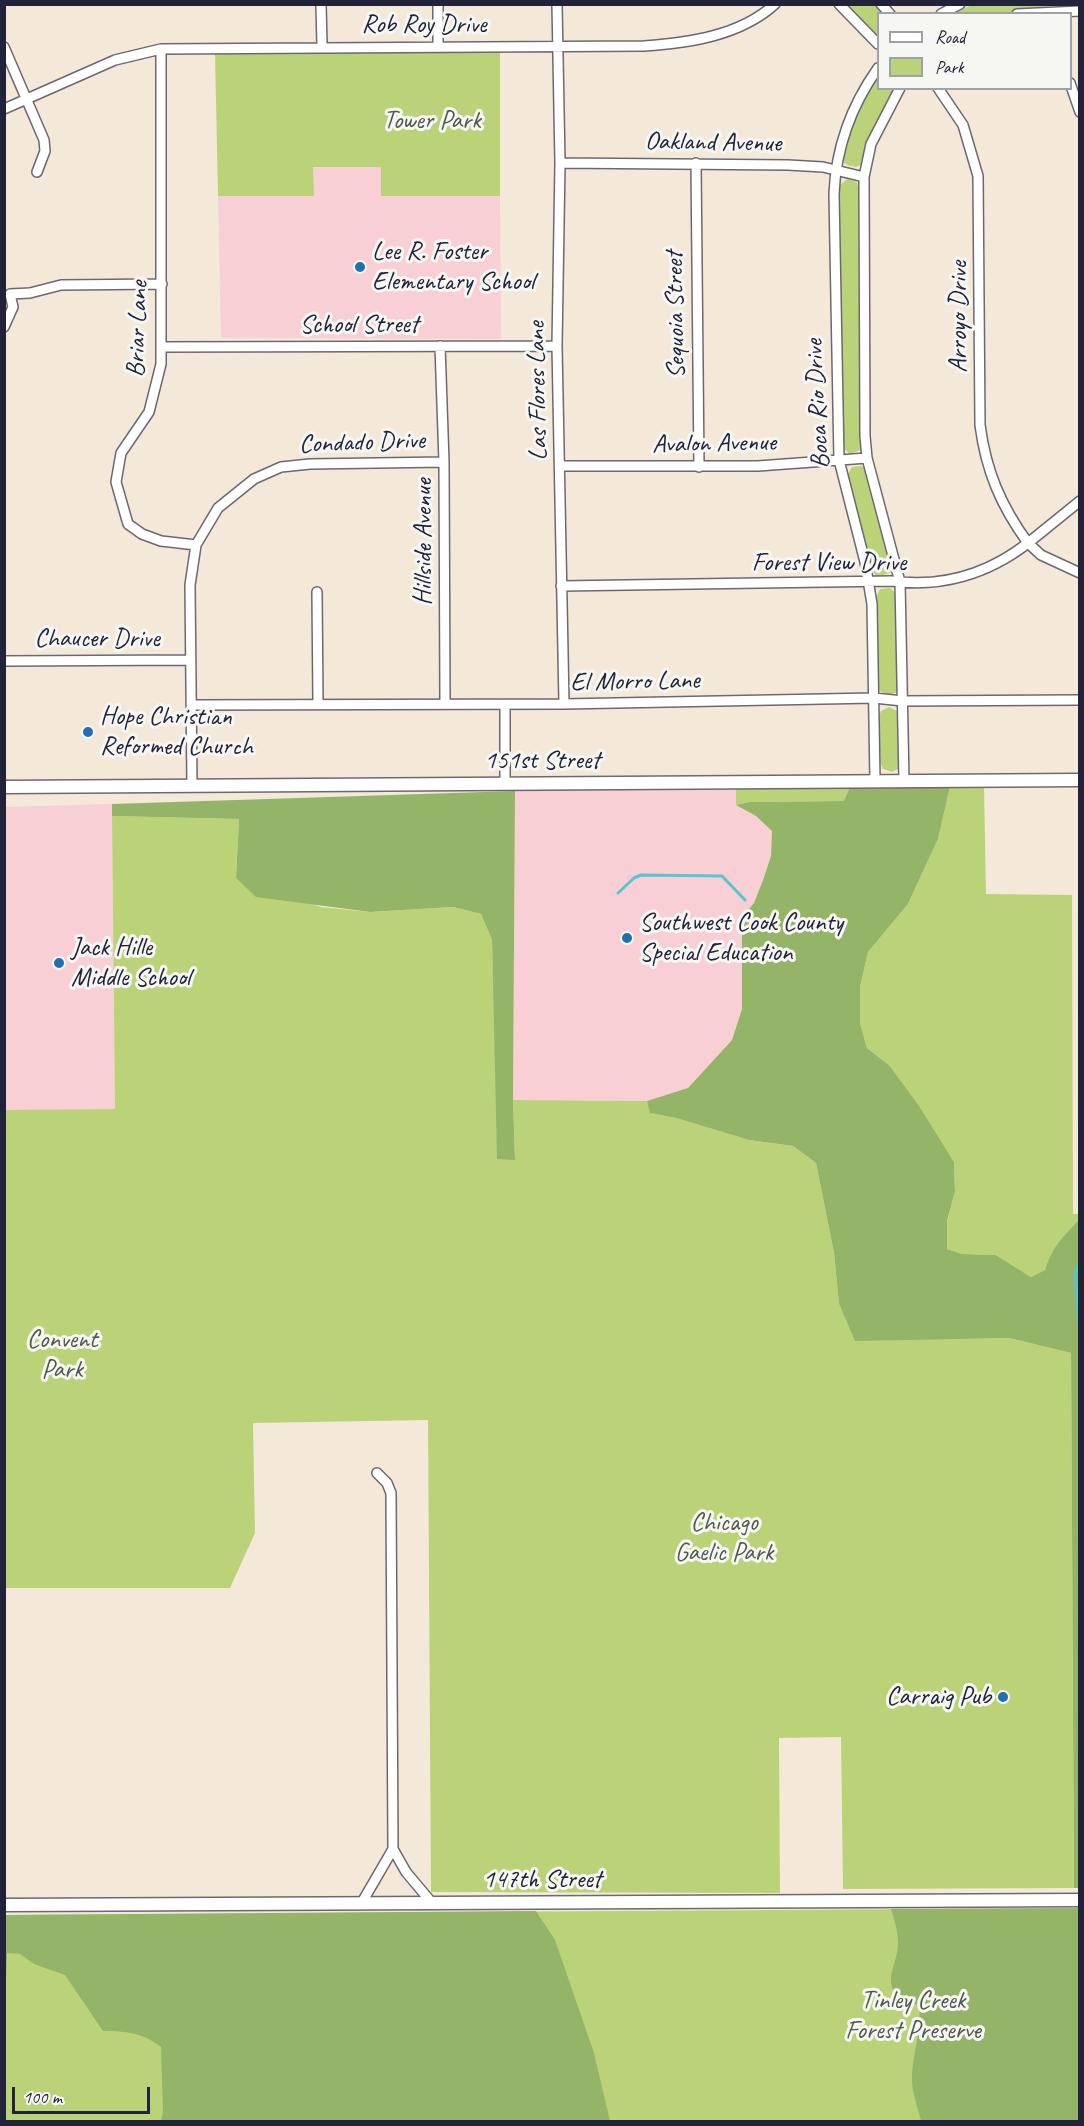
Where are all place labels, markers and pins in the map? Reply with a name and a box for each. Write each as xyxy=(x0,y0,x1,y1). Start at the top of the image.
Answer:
place label: Lee R. Foster Elementary School xyxy=(372,236,534,298)
marker: Lee R. Foster Elementary School xyxy=(353,260,367,274)
place label: Hope Christian Reformed Church xyxy=(100,701,253,762)
marker: Hope Christian Reformed Church xyxy=(81,725,95,739)
place label: Southwest Cook County Special Education xyxy=(639,907,843,969)
marker: Southwest Cook County Special Education xyxy=(620,931,634,945)
place label: Jack Hille Middle School xyxy=(71,932,190,994)
marker: Jack Hille Middle School xyxy=(52,956,66,970)
place label: Carraig Pub xyxy=(886,1681,991,1713)
marker: Carraig Pub xyxy=(996,1690,1010,1704)

